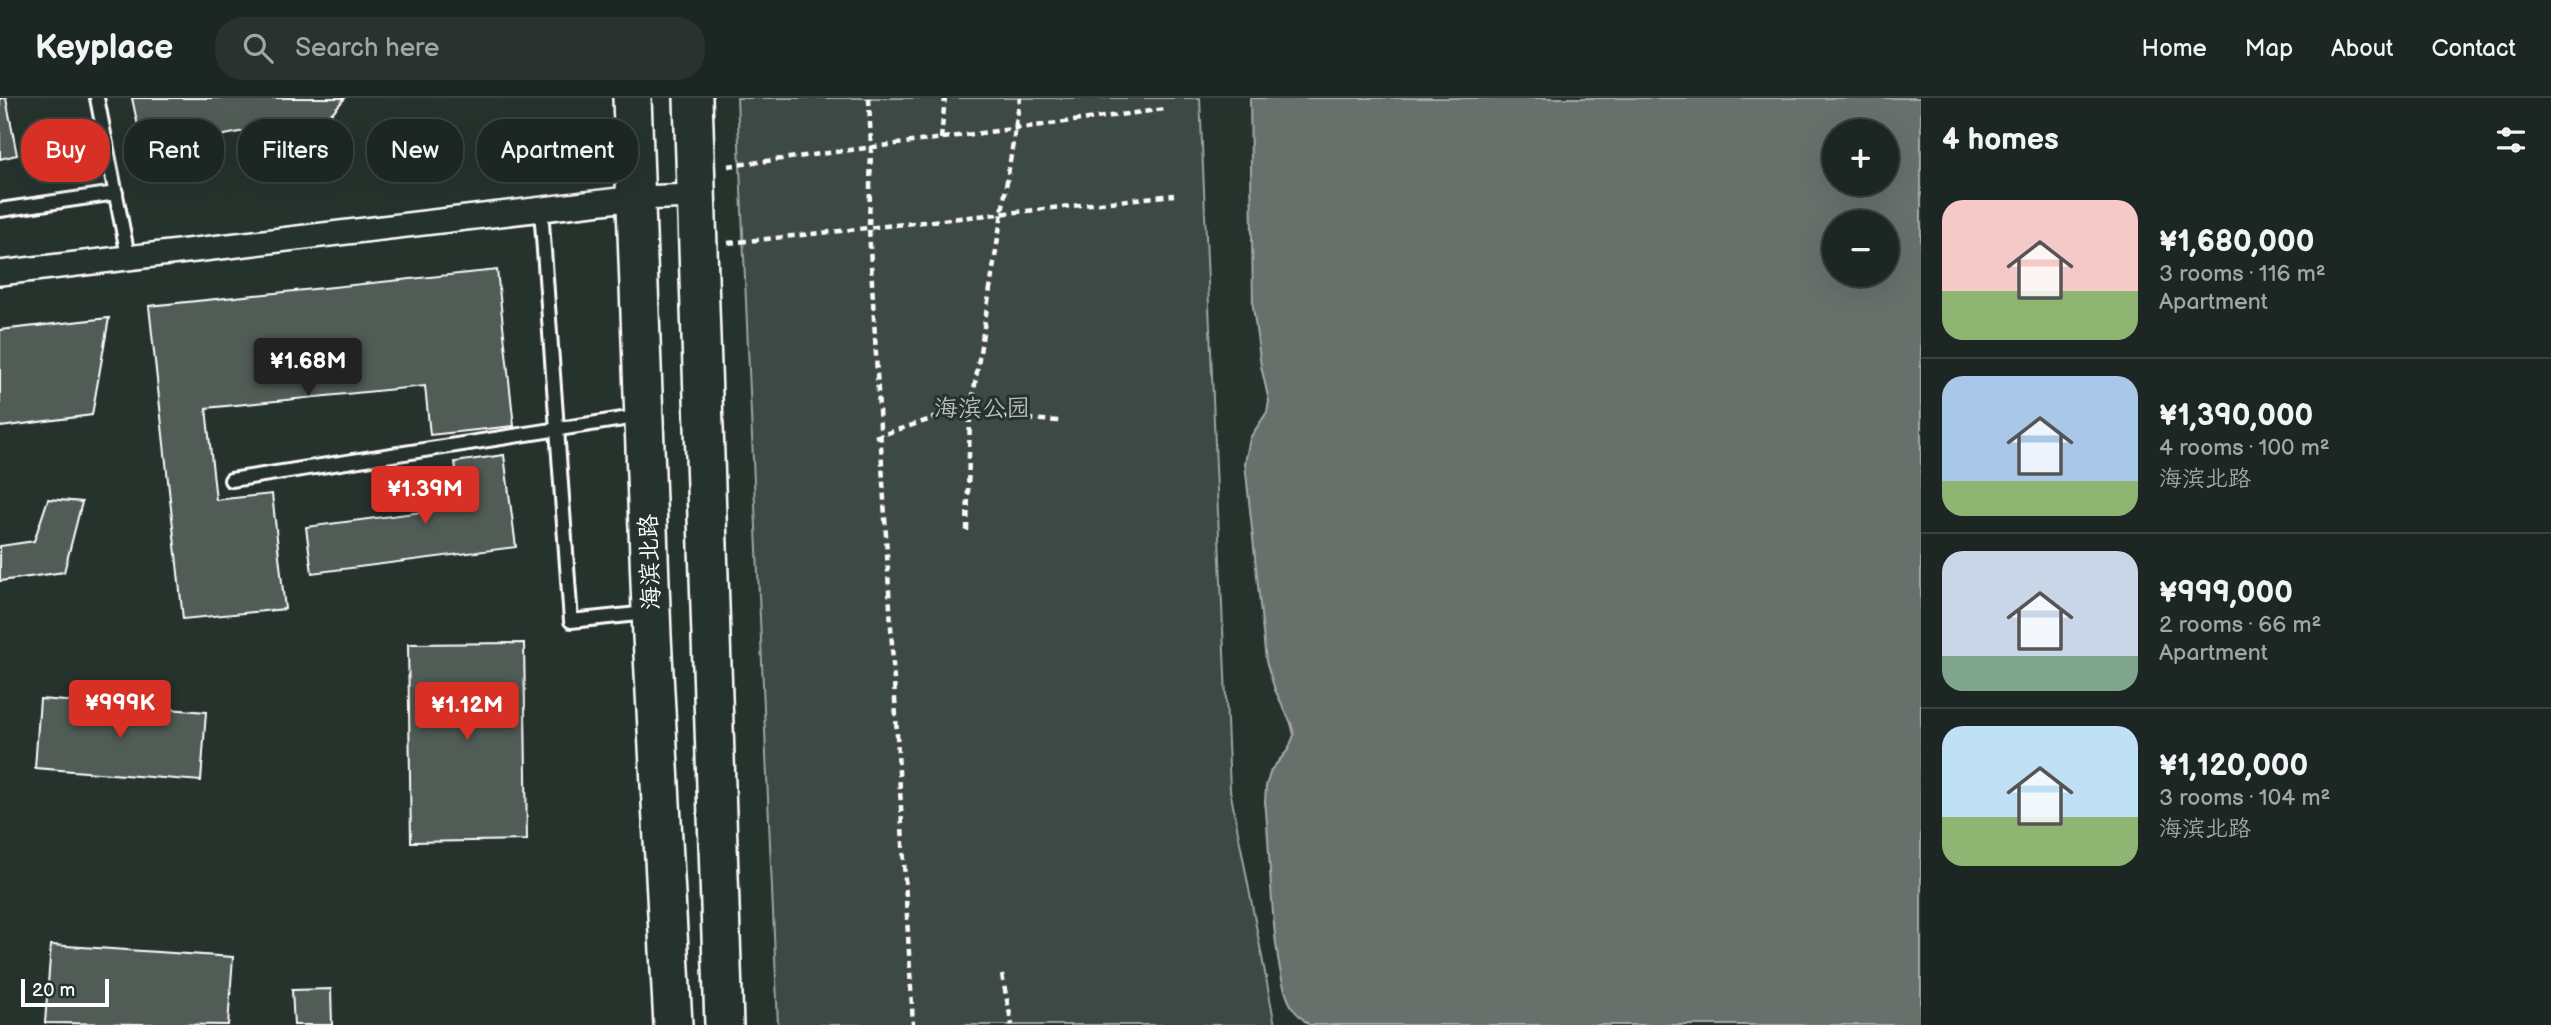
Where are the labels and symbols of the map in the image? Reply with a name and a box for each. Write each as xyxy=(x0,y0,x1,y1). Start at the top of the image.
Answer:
pin: ¥1.68M xyxy=(251,338,365,398)
park label: 海滨公园 xyxy=(934,394,1030,423)
pin: ¥1.39M xyxy=(368,466,482,526)
street label: 海滨北路 xyxy=(634,514,666,610)
pin: ¥999K xyxy=(71,680,169,740)
pin: ¥1.12M xyxy=(410,682,524,742)
scale bar xyxy=(21,976,108,1008)

